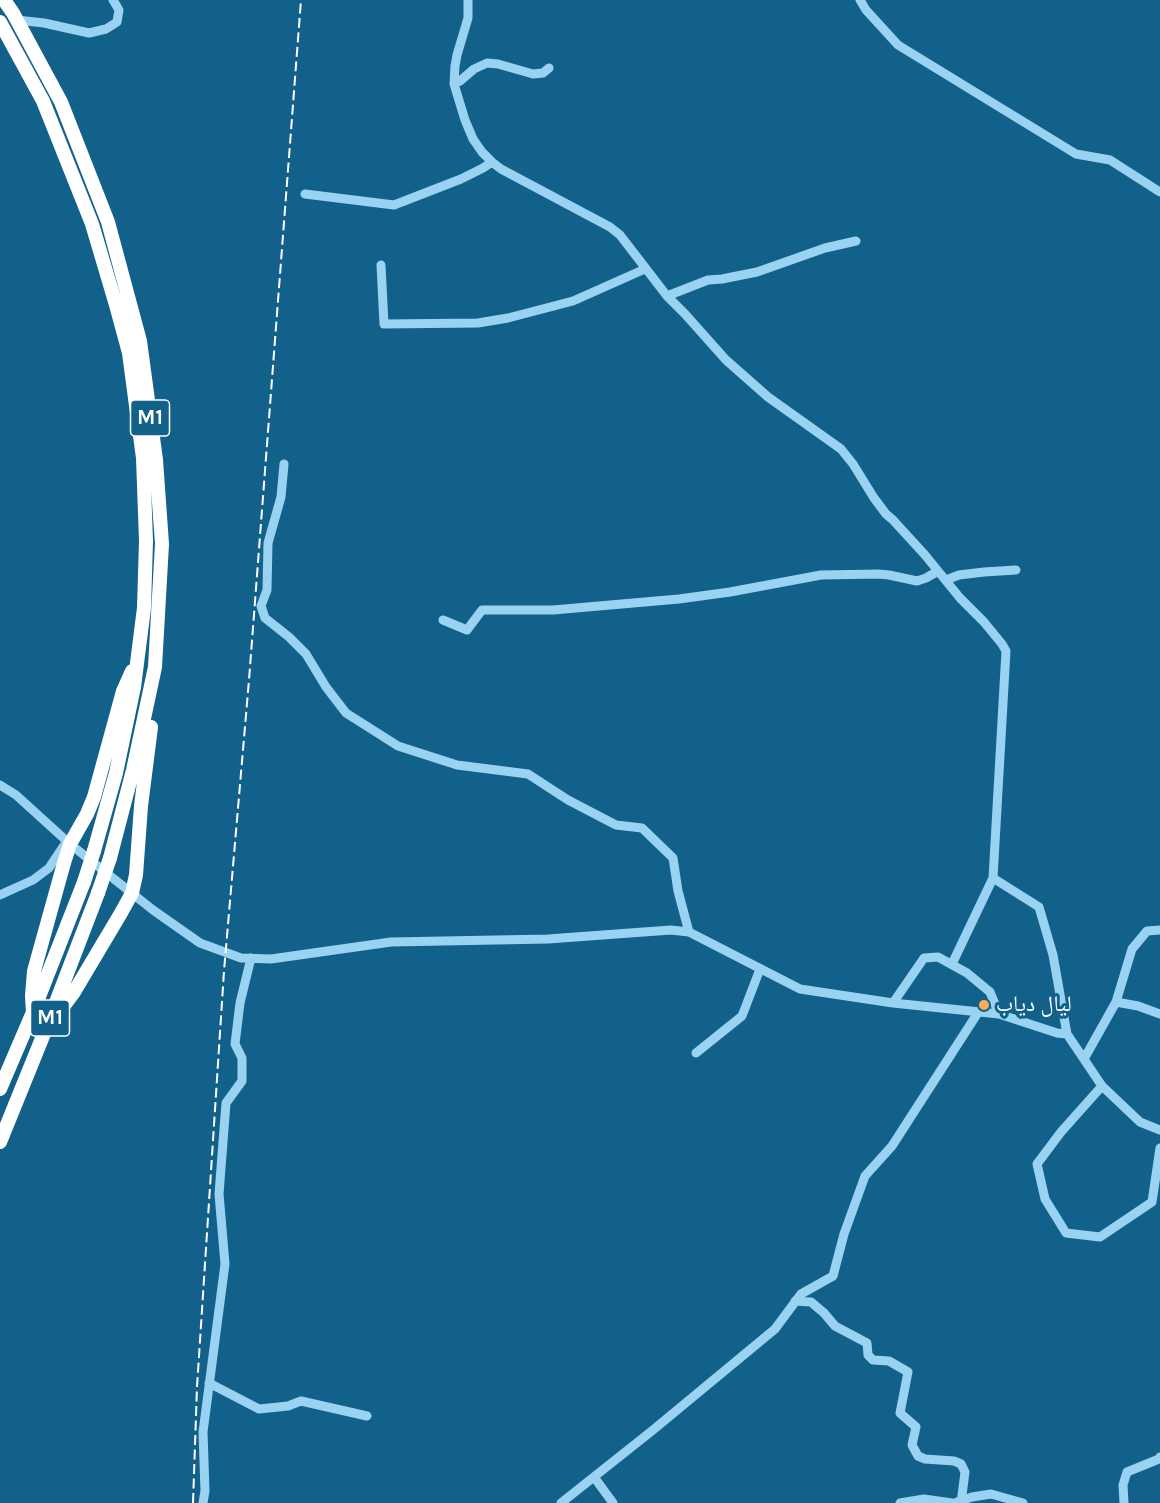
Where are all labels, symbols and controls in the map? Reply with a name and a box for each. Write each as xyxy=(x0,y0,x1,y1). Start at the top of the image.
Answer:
road number: M1 xyxy=(130,400,170,436)
place label: ليال دياب xyxy=(996,992,1072,1018)
marker: ليال دياب xyxy=(977,998,991,1012)
road number: M1 xyxy=(31,1000,70,1036)

